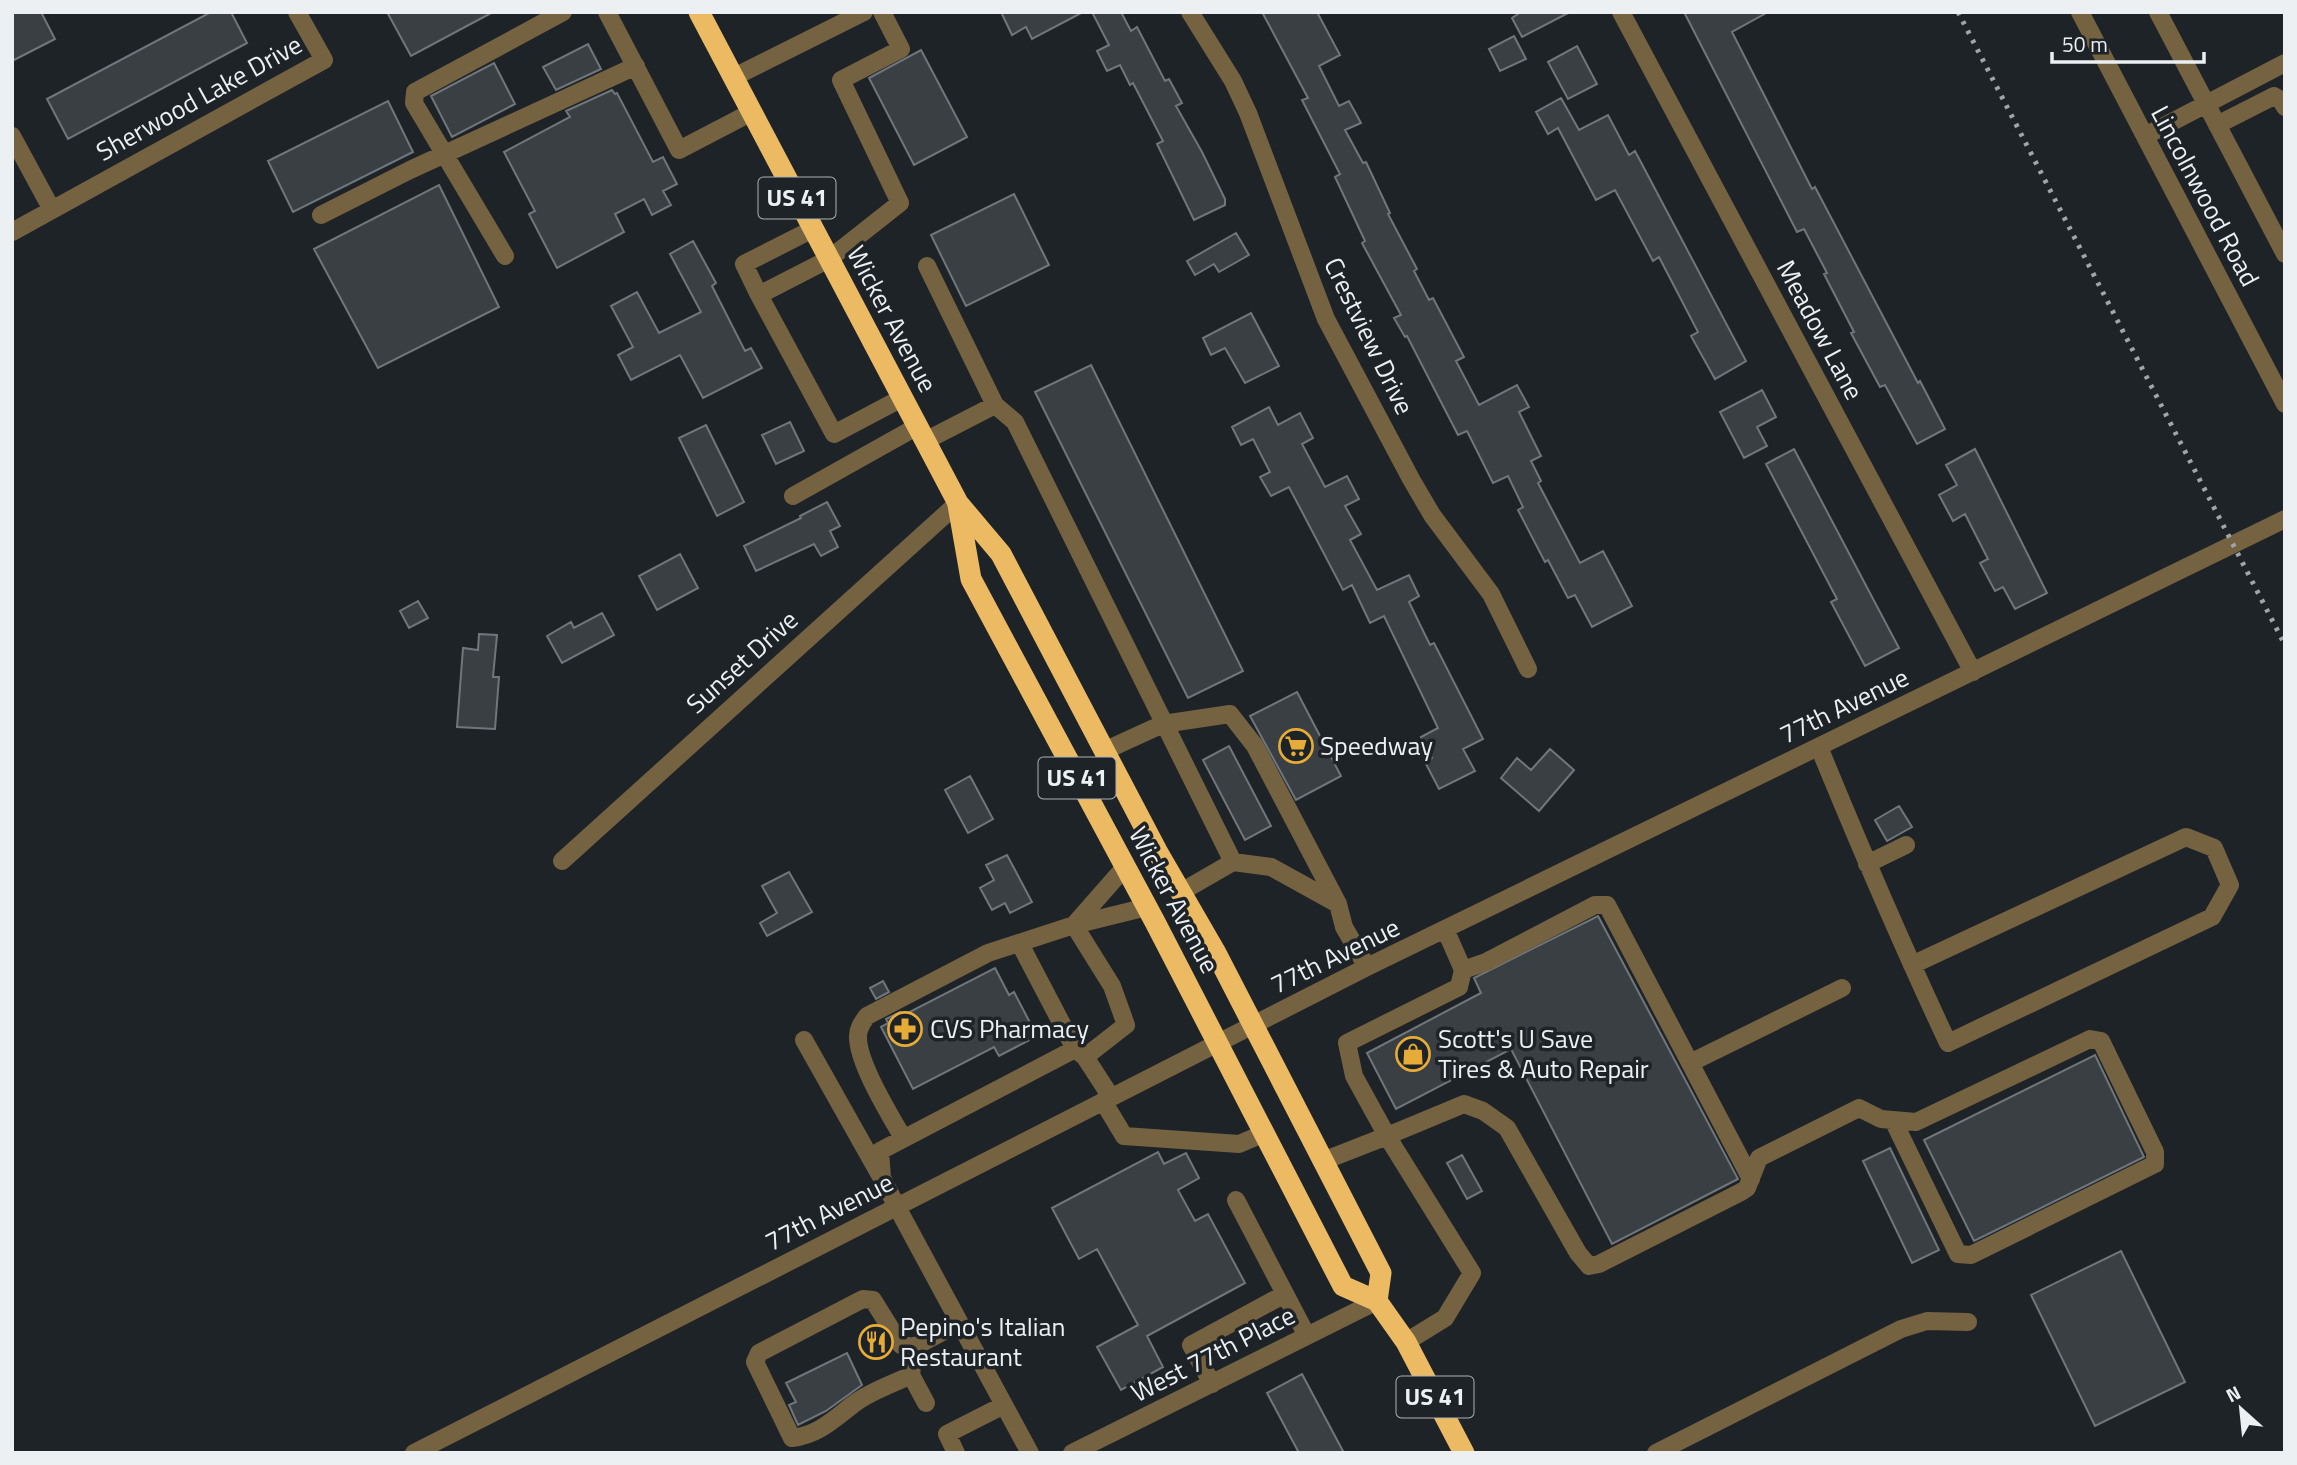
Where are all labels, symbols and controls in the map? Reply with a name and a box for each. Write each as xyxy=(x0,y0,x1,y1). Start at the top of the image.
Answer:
scale bar xyxy=(2052,21,2204,65)
street label: Sherwood Lake Drive xyxy=(89,25,309,170)
text: 50 m xyxy=(2062,28,2108,60)
street label: Lincolnwood Road xyxy=(2141,98,2270,293)
road number: US 41 xyxy=(758,178,836,218)
street label: Wicker Avenue xyxy=(837,238,948,399)
street label: Crestview Drive xyxy=(1315,251,1424,421)
street label: Meadow Lane xyxy=(1767,253,1874,407)
street label: Sunset Drive xyxy=(677,601,806,723)
street label: 77th Avenue xyxy=(1773,657,1915,754)
place label: Speedway xyxy=(1320,726,1433,765)
supermarket icon: Speedway xyxy=(1277,727,1315,765)
road number: US 41 xyxy=(1038,758,1116,798)
street label: Wicker Avenue xyxy=(1119,819,1230,980)
street label: 77th Avenue xyxy=(1264,907,1406,1004)
place label: CVS Pharmacy xyxy=(930,1009,1089,1048)
pharmacy icon: CVS Pharmacy xyxy=(886,1010,924,1048)
place label: Scott's U Save Tires & Auto Repair xyxy=(1438,1019,1649,1088)
shop icon: Scott's U Save Tires & Auto Repair xyxy=(1394,1035,1432,1073)
street label: 77th Avenue xyxy=(758,1163,900,1261)
street label: West 77th Place xyxy=(1124,1295,1301,1412)
place label: Pepino's Italian Restaurant xyxy=(900,1307,1065,1376)
restaurant icon: Pepino's Italian Restaurant xyxy=(857,1323,895,1361)
north arrow xyxy=(2206,1374,2276,1444)
road number: US 41 xyxy=(1396,1377,1474,1418)
text: N xyxy=(2221,1377,2246,1409)

